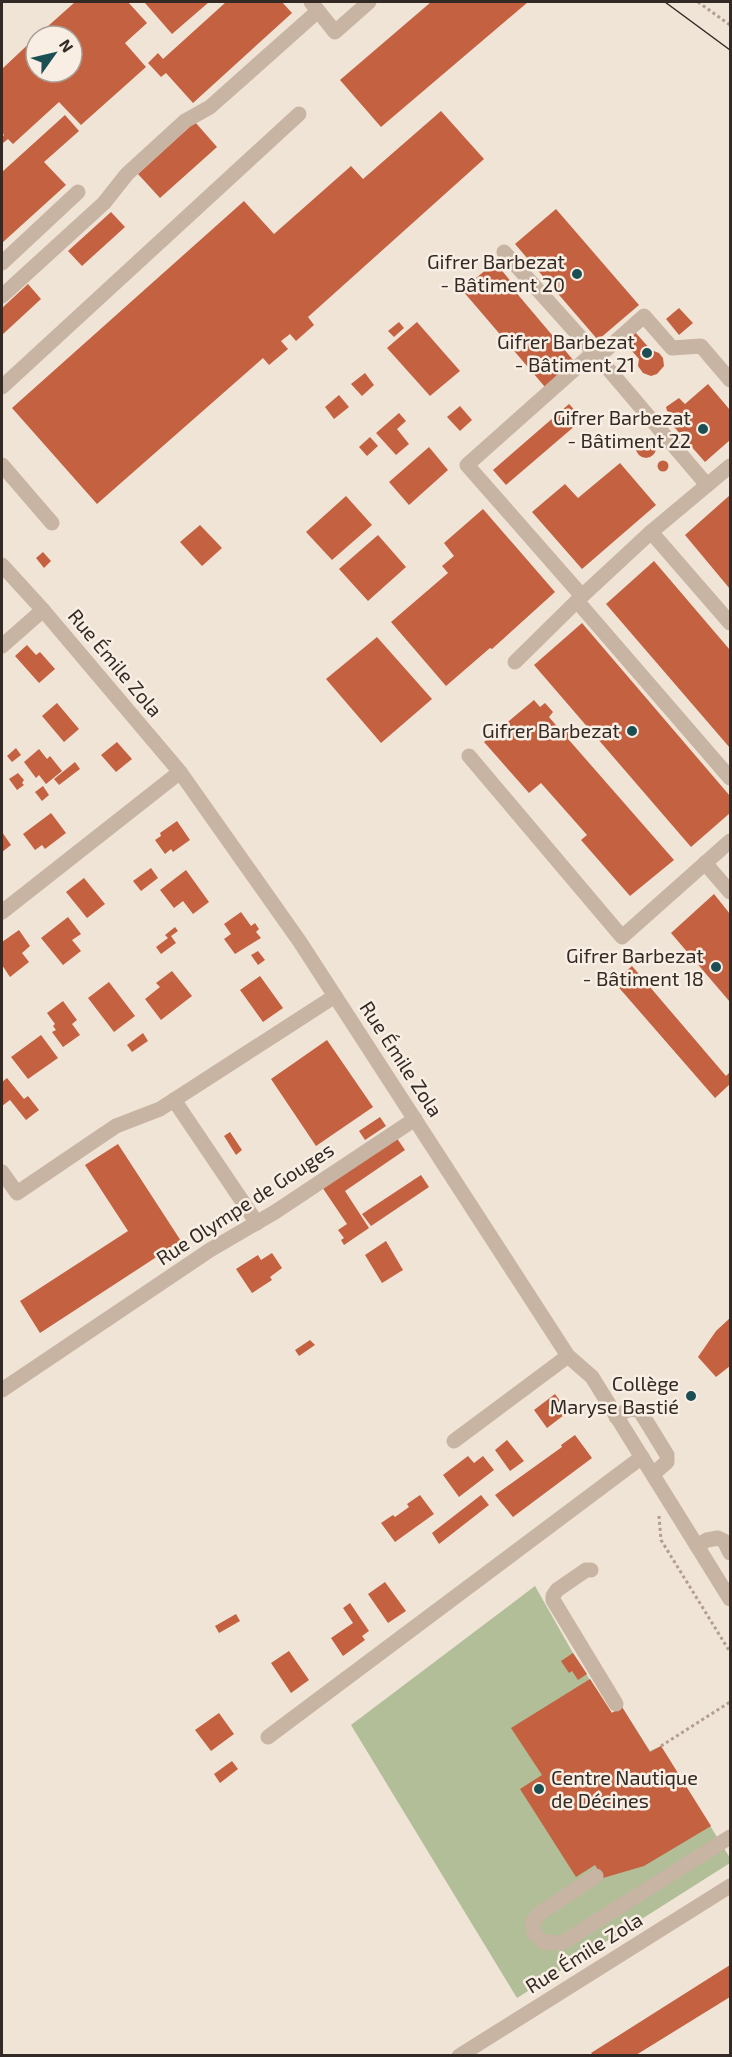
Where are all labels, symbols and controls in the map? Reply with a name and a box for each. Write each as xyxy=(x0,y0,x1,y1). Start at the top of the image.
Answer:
north arrow xyxy=(24,24,84,84)
text: N xyxy=(56,35,78,55)
place label: Gifrer Barbezat - Bâtiment 20 xyxy=(427,249,565,296)
marker: Gifrer Barbezat - Bâtiment 20 xyxy=(570,267,584,281)
place label: Gifrer Barbezat - Bâtiment 21 xyxy=(497,329,635,376)
marker: Gifrer Barbezat - Bâtiment 21 xyxy=(640,346,654,360)
place label: Gifrer Barbezat - Bâtiment 22 xyxy=(553,405,691,452)
marker: Gifrer Barbezat - Bâtiment 22 xyxy=(696,422,710,436)
street label: Rue Émile Zola xyxy=(64,604,168,721)
place label: Gifrer Barbezat xyxy=(482,718,620,742)
marker: Gifrer Barbezat xyxy=(625,724,639,738)
place label: Gifrer Barbezat - Bâtiment 18 xyxy=(566,943,704,990)
marker: Gifrer Barbezat - Bâtiment 18 xyxy=(709,960,723,974)
street label: Rue Émile Zola xyxy=(355,996,448,1121)
street label: Rue Olympe de Gouges xyxy=(151,1137,338,1270)
place label: Collège Maryse Bastié xyxy=(550,1371,679,1418)
marker: Collège Maryse Bastié xyxy=(684,1389,698,1403)
place label: Centre Nautique de Décines xyxy=(551,1765,698,1812)
marker: Centre Nautique de Décines xyxy=(532,1782,546,1796)
street label: Rue Émile Zola xyxy=(521,1907,646,1998)

